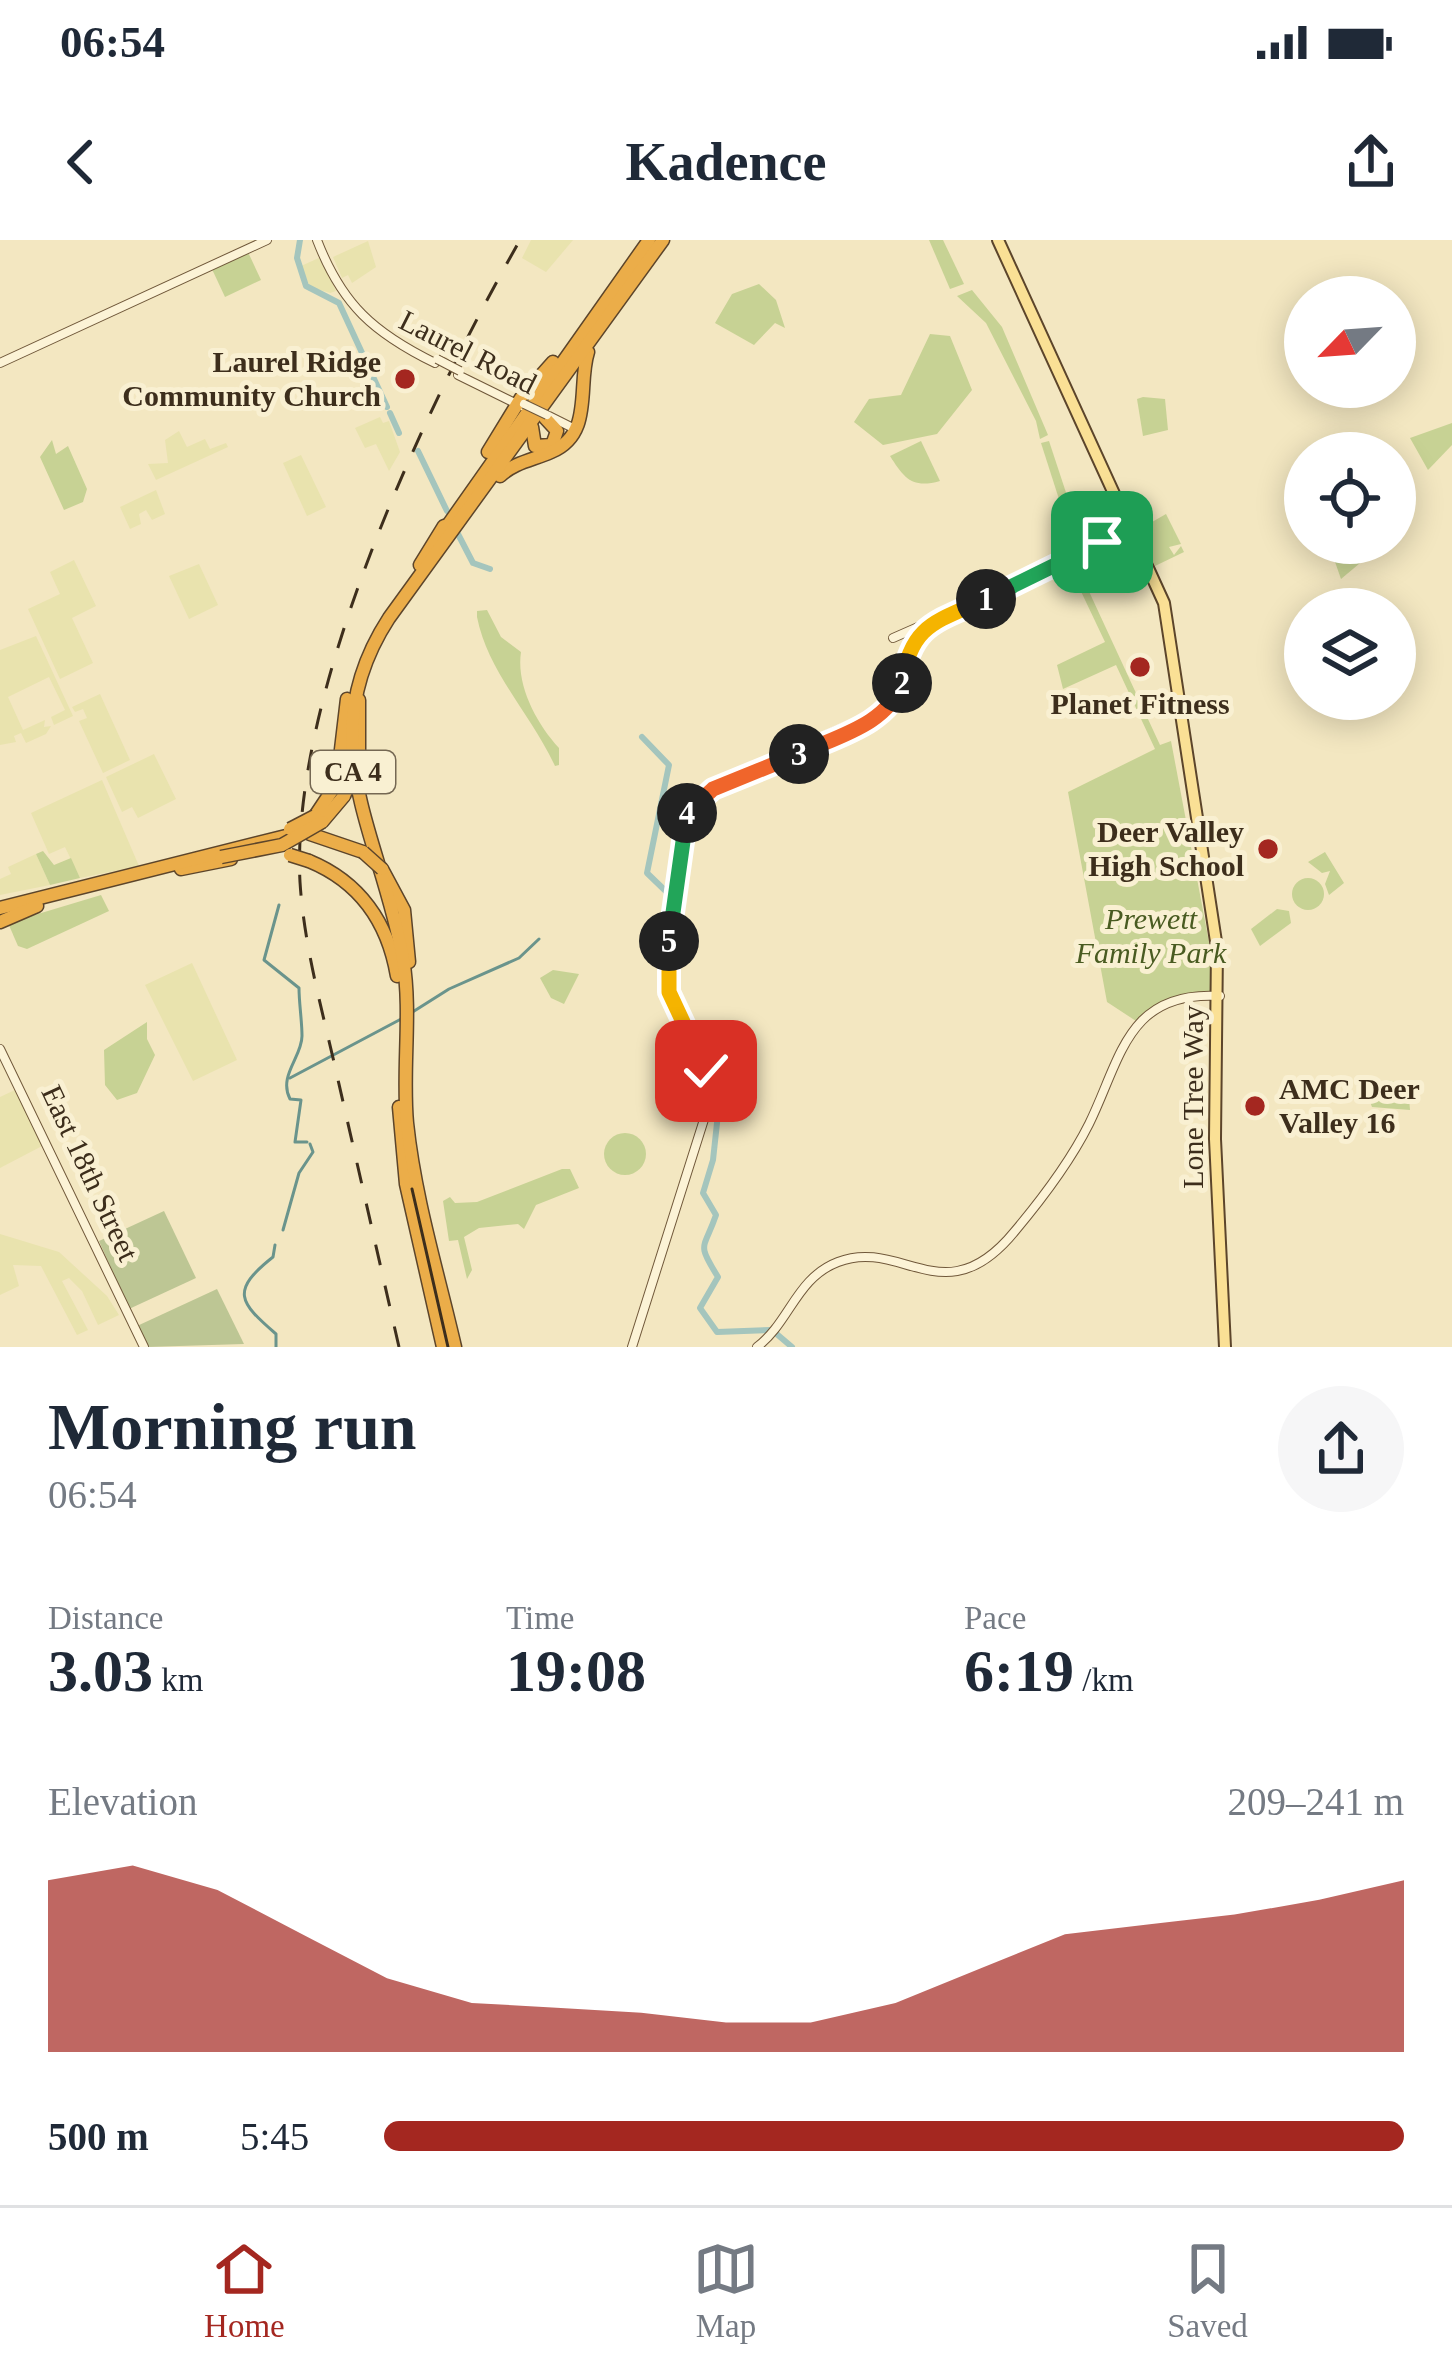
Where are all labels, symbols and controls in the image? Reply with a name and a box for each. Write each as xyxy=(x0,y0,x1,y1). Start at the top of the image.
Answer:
text: 06:54 xyxy=(60,17,165,67)
icon: back xyxy=(48,129,114,195)
icon: share xyxy=(1338,129,1404,195)
text: Kadence xyxy=(626,132,826,192)
north arrow xyxy=(1284,276,1416,408)
map controls xyxy=(1284,276,1416,720)
street label: Laurel Road xyxy=(394,303,542,400)
place label: Laurel Ridge Community Church xyxy=(122,345,381,412)
marker: Laurel Ridge Community Church xyxy=(392,366,418,392)
button: locate xyxy=(1284,432,1416,564)
pin xyxy=(1051,491,1153,593)
icon: arrive xyxy=(1069,509,1135,575)
pin: 1 xyxy=(956,569,1016,629)
text: 1 xyxy=(978,581,994,617)
button: layers xyxy=(1284,588,1416,720)
pin: 2 xyxy=(872,653,932,713)
marker: Planet Fitness xyxy=(1127,654,1153,680)
text: 2 xyxy=(894,665,910,701)
place label: Planet Fitness xyxy=(1050,687,1230,720)
pin: 3 xyxy=(769,724,829,784)
text: 3 xyxy=(791,736,807,772)
road number: CA 4 xyxy=(311,751,395,793)
pin: 4 xyxy=(657,783,717,843)
text: 4 xyxy=(679,795,695,831)
place label: Deer Valley High School xyxy=(1088,815,1244,882)
marker: Deer Valley High School xyxy=(1255,836,1281,862)
park label: Prewett Family Park xyxy=(1075,902,1227,969)
pin: 5 xyxy=(639,911,699,971)
text: 5 xyxy=(661,923,677,959)
street label: Lone Tree Way xyxy=(1176,1005,1209,1189)
pin xyxy=(655,1020,757,1122)
icon: check xyxy=(673,1038,739,1104)
place label: AMC Deer Valley 16 xyxy=(1279,1072,1420,1139)
street label: East 18th Street xyxy=(35,1080,146,1266)
marker: AMC Deer Valley 16 xyxy=(1242,1093,1268,1119)
button: share xyxy=(1278,1386,1404,1512)
text: Morning run xyxy=(48,1390,417,1463)
text: 06:54 xyxy=(48,1473,137,1516)
text: Distance xyxy=(48,1600,163,1636)
text: Time xyxy=(506,1600,574,1636)
text: Pace xyxy=(964,1600,1026,1636)
text: 3.03 xyxy=(48,1638,153,1704)
text: 19:08 xyxy=(506,1638,646,1704)
text: 6:19 xyxy=(964,1638,1074,1704)
text: km xyxy=(153,1662,203,1698)
text: /km xyxy=(1074,1662,1134,1698)
text: Elevation xyxy=(48,1780,197,1823)
text: 209–241 m xyxy=(1227,1780,1404,1823)
text: 500 m xyxy=(48,2115,149,2158)
text: 5:45 xyxy=(240,2115,309,2158)
tab: Home xyxy=(204,2236,285,2345)
tab: Map xyxy=(693,2236,759,2345)
tab: Saved xyxy=(1167,2236,1248,2345)

